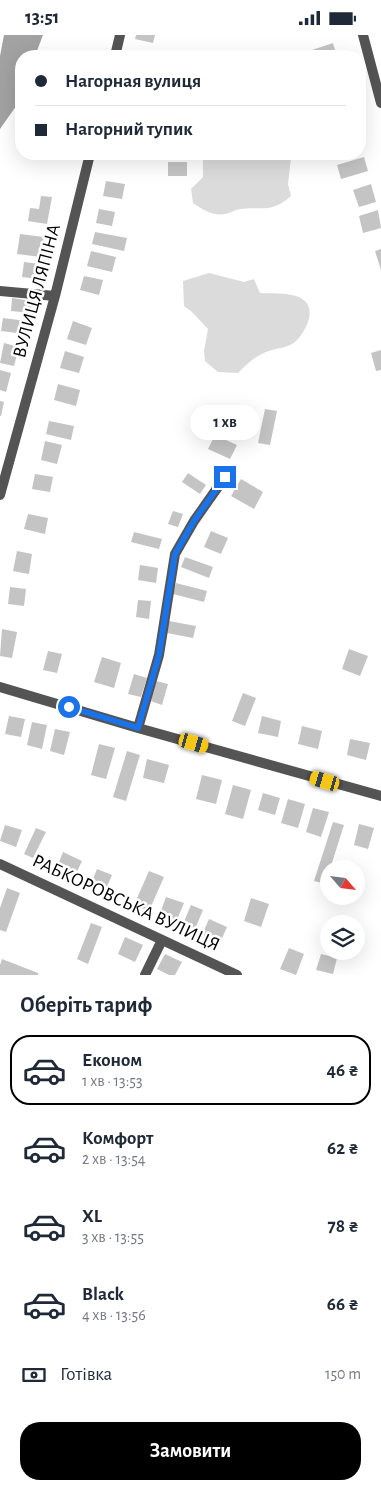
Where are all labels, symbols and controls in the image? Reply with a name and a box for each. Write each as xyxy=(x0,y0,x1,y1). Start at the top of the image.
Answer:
text: 13:51 xyxy=(25,8,59,27)
text: Нагорная вулиця xyxy=(65,72,201,91)
text: Нагорний тупик xyxy=(65,120,193,139)
street label: ВУЛИЦЯ ЛЯПІНА xyxy=(10,222,64,360)
callout: 1 хв xyxy=(190,405,260,439)
text: 1 хв xyxy=(213,414,237,430)
route end xyxy=(214,466,236,488)
route start xyxy=(58,696,80,718)
car xyxy=(177,732,210,754)
car xyxy=(308,770,341,792)
street label: РАБКОРОВСЬКА ВУЛИЦЯ xyxy=(29,851,223,955)
north arrow xyxy=(320,860,365,905)
map controls xyxy=(320,860,365,960)
button: layers xyxy=(320,915,365,960)
text: Оберіть тариф xyxy=(20,994,152,1016)
icon: car xyxy=(22,1048,67,1093)
text: Економ xyxy=(82,1051,142,1070)
text: 46 ₴ xyxy=(326,1061,359,1080)
text: 1 хв · 13:53 xyxy=(82,1073,143,1089)
icon: car xyxy=(22,1126,67,1171)
text: Комфорт xyxy=(82,1129,153,1148)
text: 62 ₴ xyxy=(327,1139,359,1158)
text: 2 хв · 13:54 xyxy=(82,1151,146,1167)
icon: car xyxy=(22,1204,67,1249)
text: XL xyxy=(82,1207,102,1226)
text: 78 ₴ xyxy=(328,1217,359,1236)
text: 3 хв · 13:55 xyxy=(82,1229,144,1245)
icon: car xyxy=(22,1282,67,1327)
text: Black xyxy=(82,1285,124,1304)
text: 66 ₴ xyxy=(327,1295,359,1314)
text: 4 хв · 13:56 xyxy=(82,1307,146,1323)
icon: cash xyxy=(20,1361,48,1389)
text: Готівка xyxy=(60,1365,112,1384)
text: 150 m xyxy=(325,1366,361,1382)
button: Замовити xyxy=(20,1422,361,1480)

